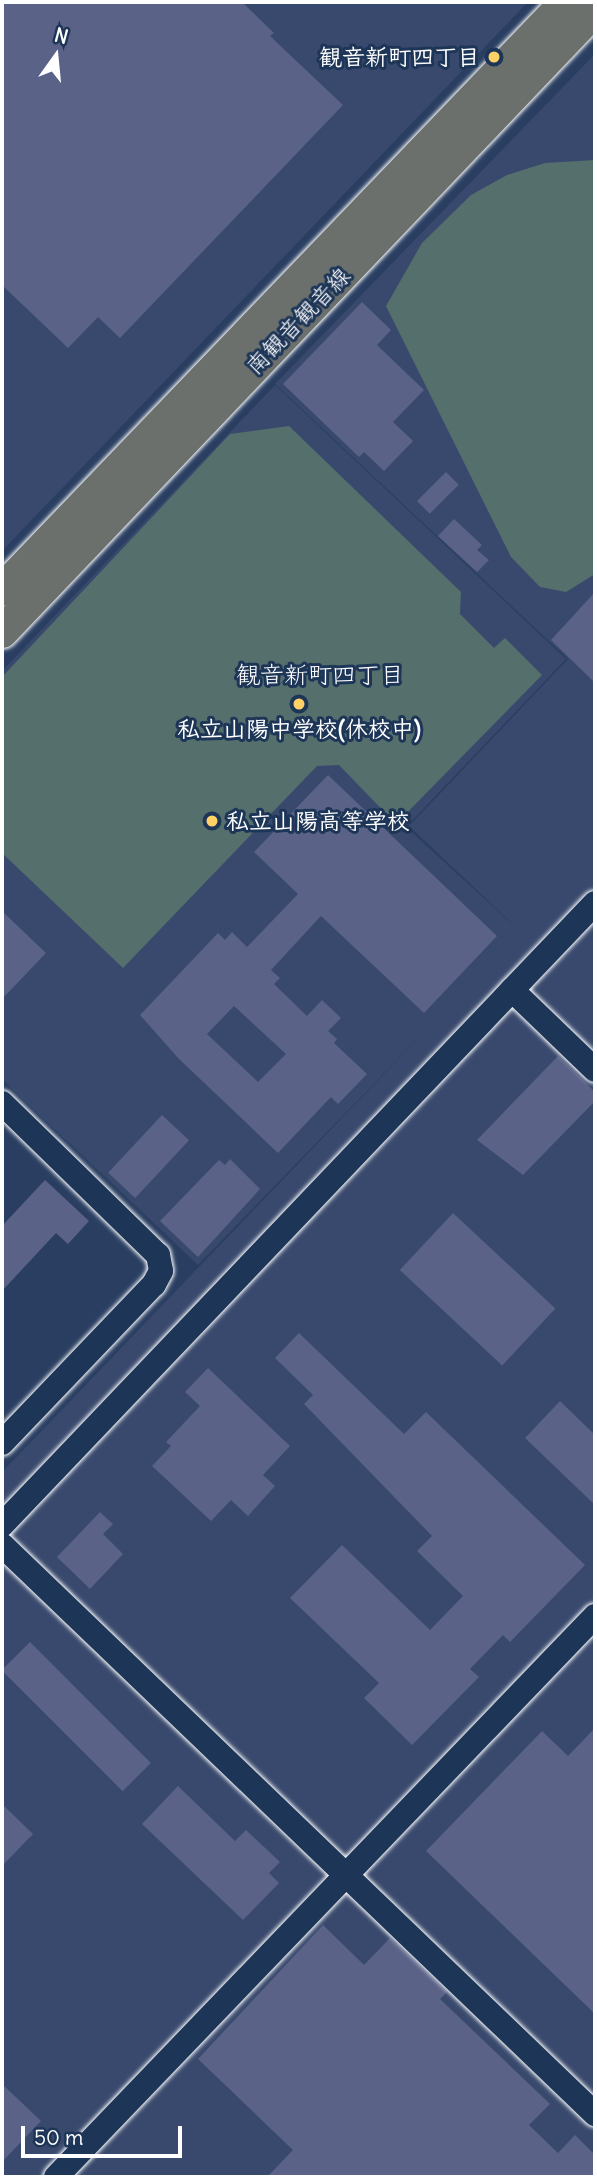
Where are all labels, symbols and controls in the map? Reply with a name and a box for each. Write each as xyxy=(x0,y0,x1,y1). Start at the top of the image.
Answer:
north arrow xyxy=(21,21,91,91)
text: N xyxy=(52,22,71,49)
place label: 観音新町四丁目 xyxy=(319,43,480,71)
marker: 観音新町四丁目 xyxy=(486,49,502,65)
street label: 南観音観音線 xyxy=(240,262,356,380)
district label: 観音新町四丁目 xyxy=(236,661,404,689)
marker: 私立山陽中学校(休校中) xyxy=(291,696,307,712)
place label: 私立山陽中学校(休校中) xyxy=(177,715,421,743)
place label: 私立山陽高等学校 xyxy=(226,807,410,835)
marker: 私立山陽高等学校 xyxy=(204,813,220,829)
scale bar xyxy=(24,2112,186,2156)
text: 50 m xyxy=(34,2124,83,2151)

